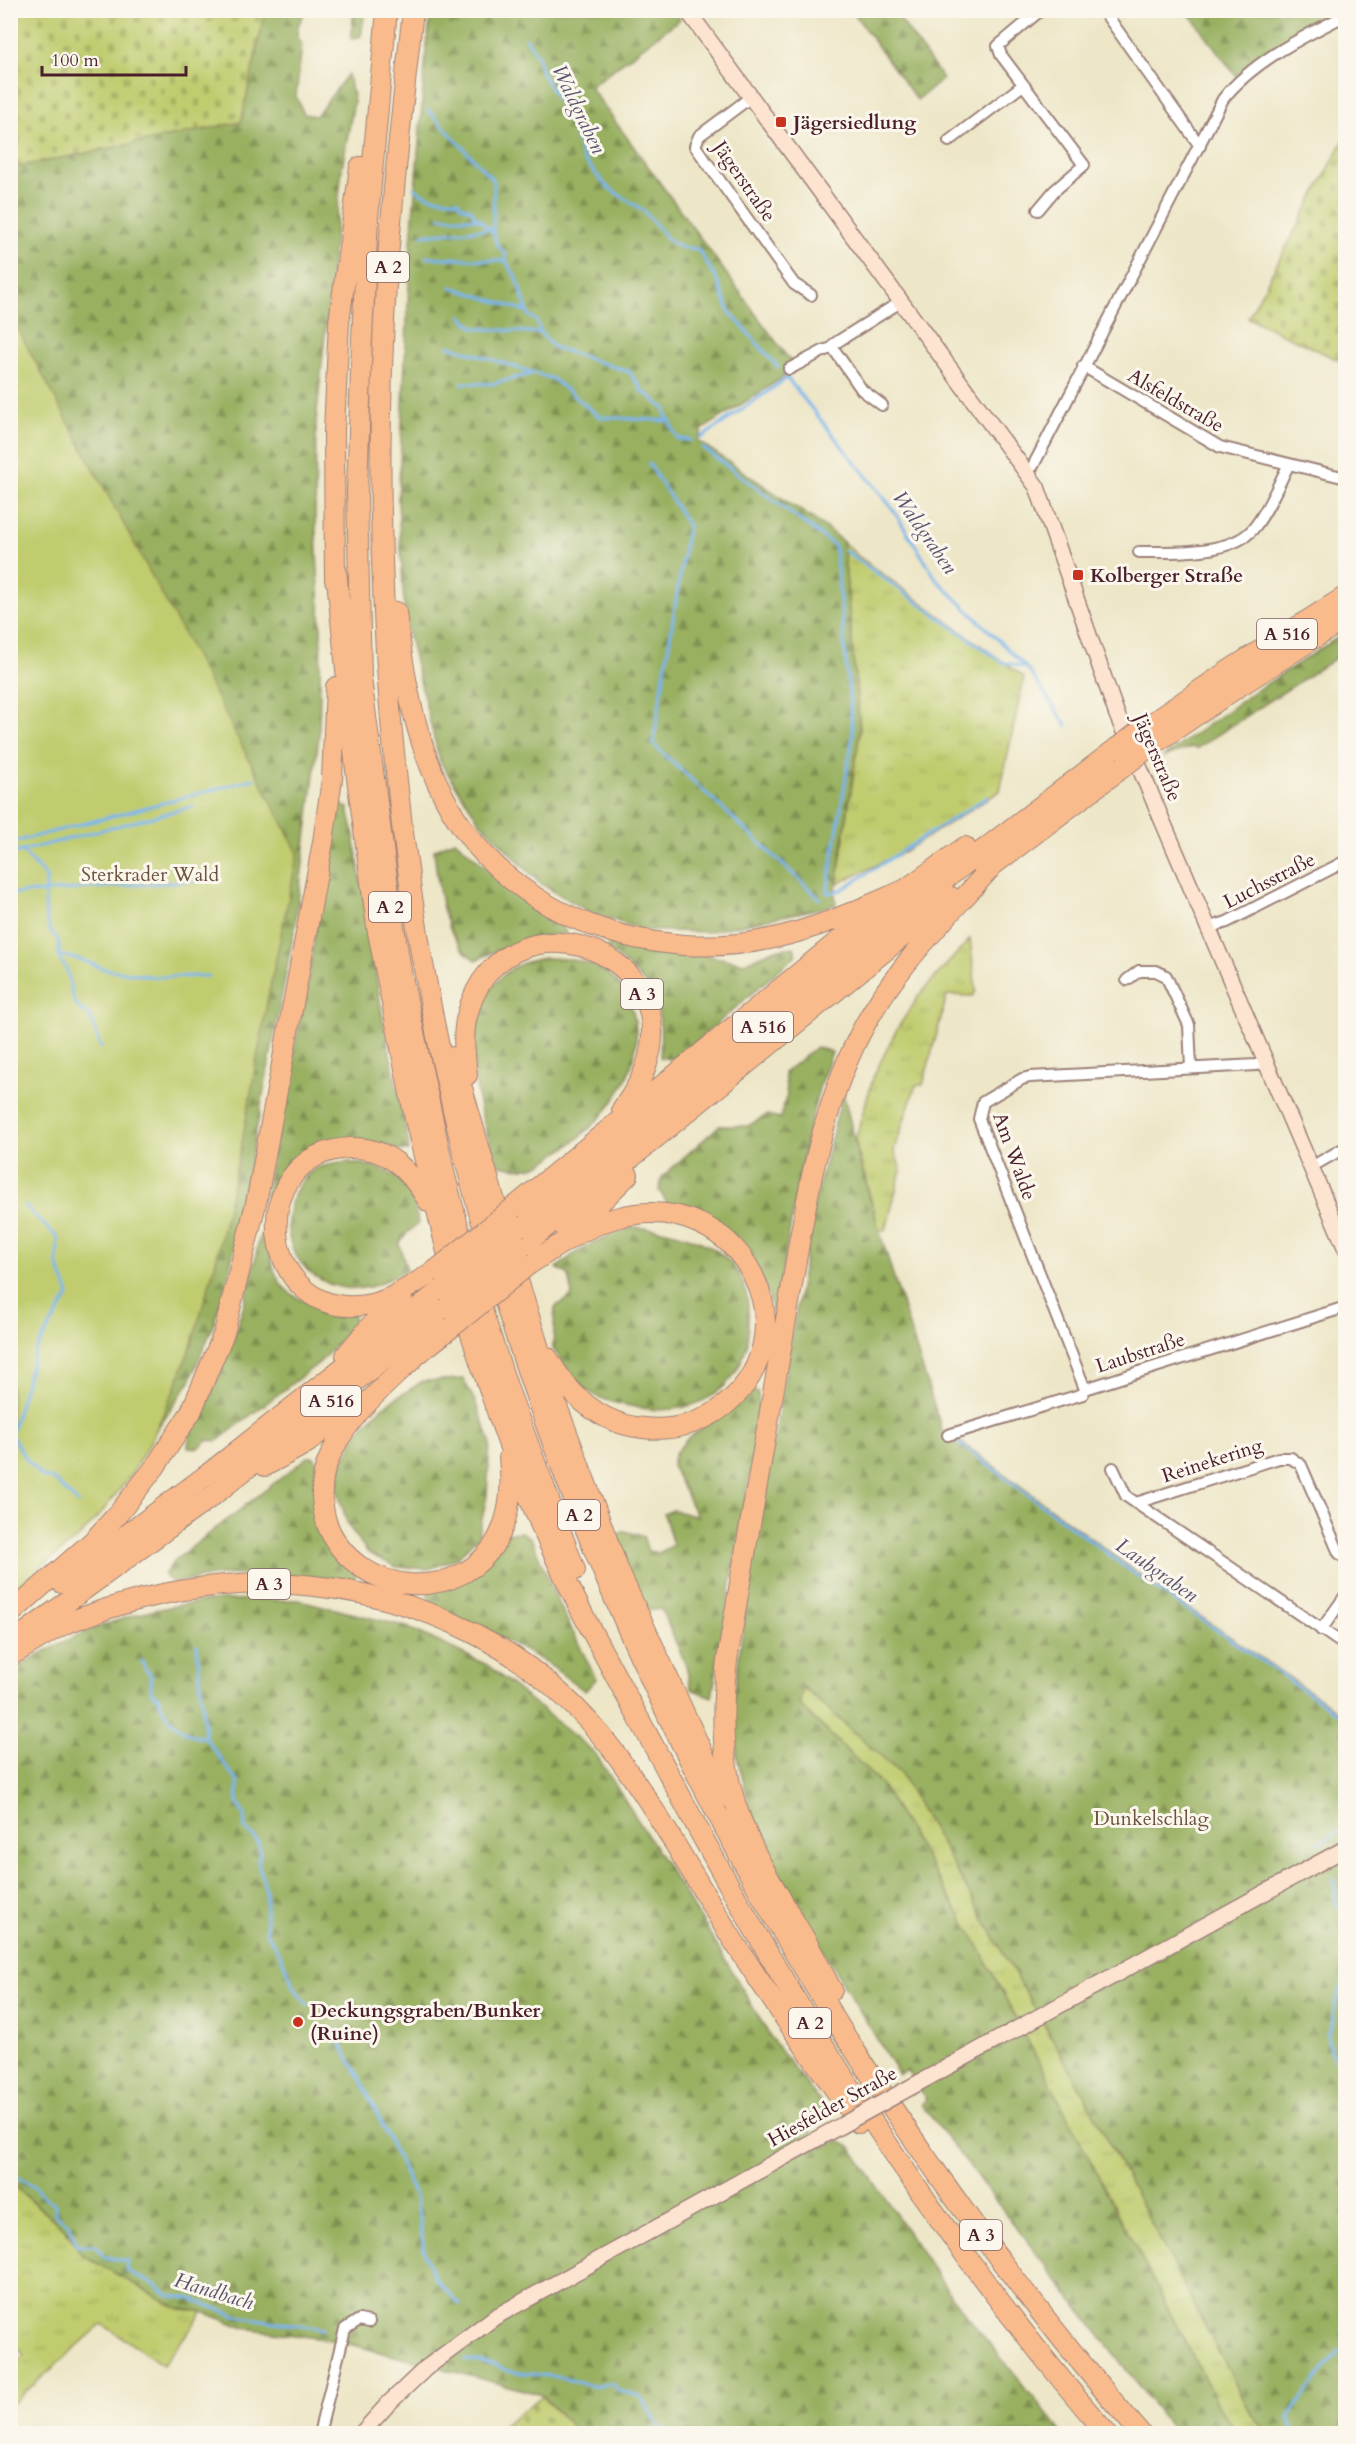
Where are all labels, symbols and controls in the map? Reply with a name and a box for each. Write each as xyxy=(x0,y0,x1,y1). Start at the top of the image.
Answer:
scale bar xyxy=(42,39,186,77)
text: 100 m xyxy=(51,48,99,73)
water label: Waldgraben xyxy=(544,60,613,159)
place label: Jägersiedlung xyxy=(790,109,916,136)
marker: Jägersiedlung xyxy=(774,115,788,129)
street label: Jägerstraße xyxy=(705,133,782,227)
road number: A 2 xyxy=(367,252,409,282)
street label: Alsfeldstraße xyxy=(1123,362,1229,439)
water label: Waldgraben xyxy=(885,485,964,581)
place label: Kolberger Straße xyxy=(1090,562,1243,589)
marker: Kolberger Straße xyxy=(1071,568,1085,582)
road number: A 516 xyxy=(1257,619,1317,649)
street label: Jägerstraße xyxy=(1126,706,1188,805)
street label: Luchsstraße xyxy=(1219,846,1320,915)
park label: Sterkrader Wald xyxy=(81,861,219,888)
road number: A 2 xyxy=(369,892,411,922)
road number: A 3 xyxy=(621,979,663,1009)
road number: A 516 xyxy=(733,1012,793,1042)
street label: Am Walde xyxy=(986,1108,1043,1204)
street label: Laubstraße xyxy=(1092,1325,1188,1380)
road number: A 516 xyxy=(301,1386,361,1416)
street label: Reinekering xyxy=(1158,1431,1267,1489)
road number: A 2 xyxy=(558,1500,600,1530)
water label: Laubgraben xyxy=(1110,1531,1205,1610)
road number: A 3 xyxy=(248,1569,290,1599)
park label: Dunkelschlag xyxy=(1093,1805,1209,1832)
place label: Deckungsgraben/Bunker (Ruine) xyxy=(310,1997,541,2047)
road number: A 2 xyxy=(789,2008,831,2038)
marker: Deckungsgraben/Bunker (Ruine) xyxy=(291,2015,305,2029)
street label: Hiesfelder Straße xyxy=(763,2060,902,2153)
road number: A 3 xyxy=(960,2220,1002,2250)
water label: Handbach xyxy=(171,2266,257,2317)

